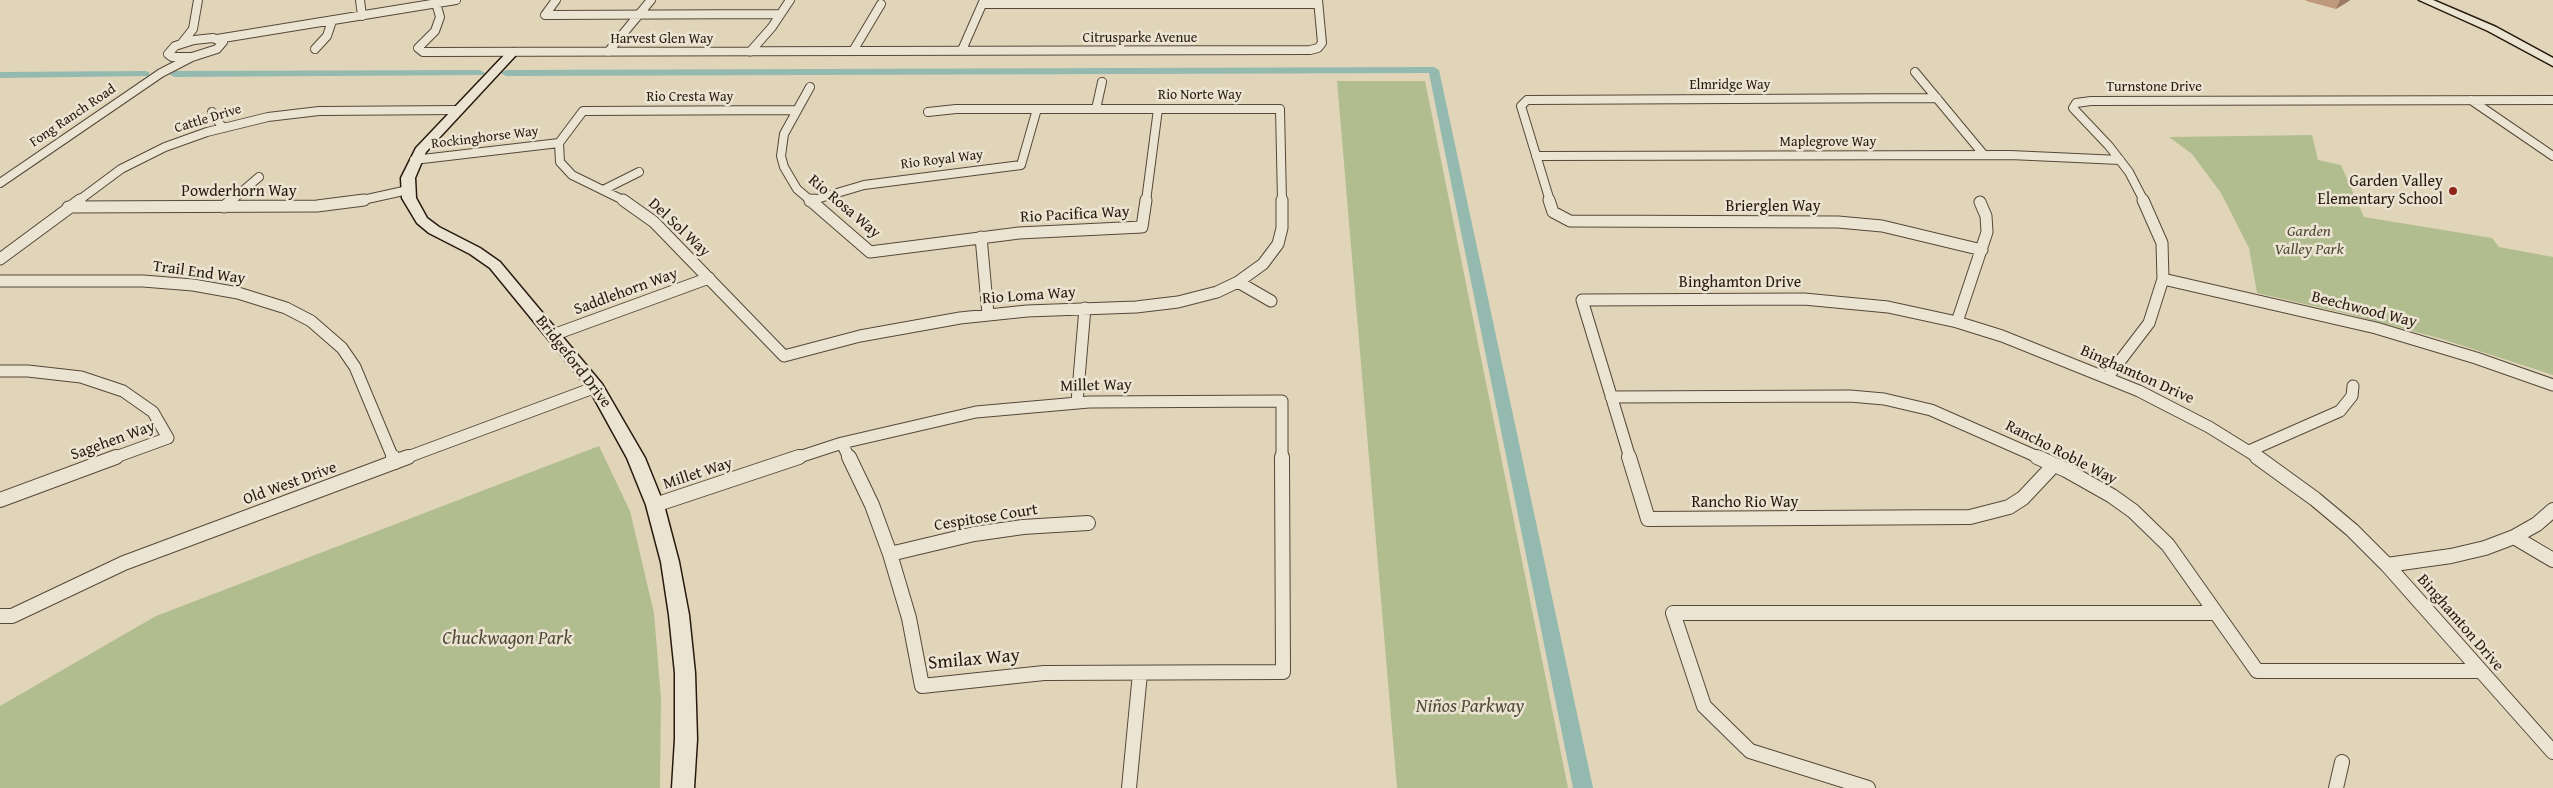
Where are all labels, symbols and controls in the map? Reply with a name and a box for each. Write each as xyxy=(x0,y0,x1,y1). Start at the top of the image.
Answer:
street label: Citrusparke Avenue xyxy=(1083,30,1197,46)
street label: Harvest Glen Way xyxy=(610,31,714,47)
street label: Elmridge Way xyxy=(1689,77,1771,93)
street label: Turnstone Drive xyxy=(2106,79,2202,95)
street label: Fong Ranch Road xyxy=(27,81,119,151)
street label: Rio Norte Way xyxy=(1158,87,1242,103)
street label: Rio Cresta Way xyxy=(646,89,734,105)
street label: Cattle Drive xyxy=(173,101,243,137)
street label: Rockinghorse Way xyxy=(430,123,540,153)
street label: Maplegrove Way xyxy=(1780,134,1876,150)
street label: Rio Royal Way xyxy=(900,147,984,173)
street label: Rio Rosa Way xyxy=(804,171,884,243)
place label: Garden Valley Elementary School xyxy=(2318,172,2443,210)
street label: Powderhorn Way xyxy=(181,182,297,202)
marker: Garden Valley Elementary School xyxy=(2447,185,2459,197)
street label: Del Sol Way xyxy=(644,194,714,262)
street label: Brierglen Way xyxy=(1725,197,1821,217)
street label: Rio Pacifica Way xyxy=(1020,203,1130,227)
park label: Garden Valley Park xyxy=(2274,222,2344,260)
street label: Trail End Way xyxy=(152,257,246,289)
street label: Saddlehorn Way xyxy=(571,264,681,320)
street label: Binghamton Drive xyxy=(1679,273,1801,293)
street label: Rio Loma Way xyxy=(981,283,1077,309)
street label: Beechwood Way xyxy=(2309,288,2419,332)
street label: Bridgeford Drive xyxy=(531,312,615,412)
street label: Binghamton Drive xyxy=(2077,341,2197,409)
street label: Millet Way xyxy=(1060,376,1132,396)
street label: Sagehen Way xyxy=(68,417,158,465)
street label: Rancho Roble Way xyxy=(2002,417,2120,489)
street label: Millet Way xyxy=(661,454,735,494)
street label: Old West Drive xyxy=(241,458,339,510)
street label: Rancho Rio Way xyxy=(1691,493,1799,513)
street label: Cespitose Court xyxy=(933,500,1039,536)
street label: Binghamton Drive xyxy=(2413,571,2507,675)
park label: Chuckwagon Park xyxy=(442,628,572,650)
street label: Smilax Way xyxy=(927,645,1021,675)
park label: Niños Parkway xyxy=(1416,696,1524,718)

